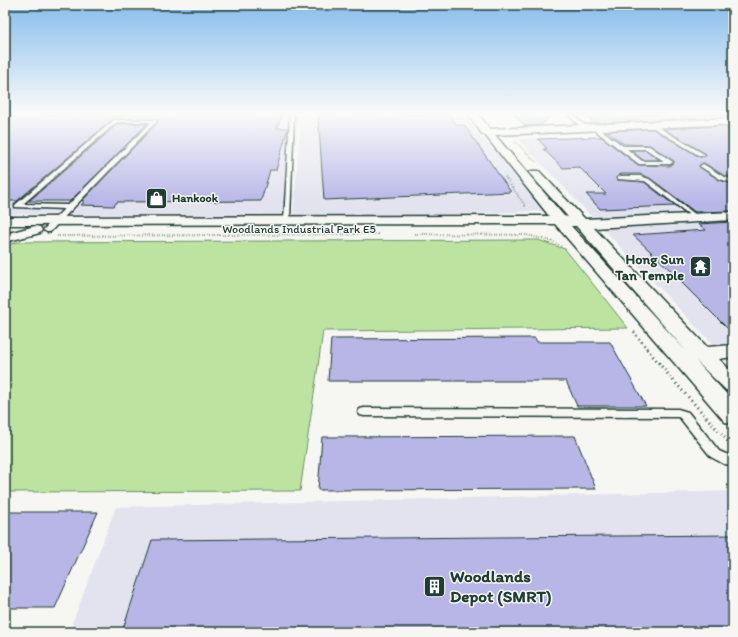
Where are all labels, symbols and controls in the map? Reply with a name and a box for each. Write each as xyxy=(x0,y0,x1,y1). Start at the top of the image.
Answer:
shop icon: Hankook xyxy=(144,185,170,211)
place label: Hankook xyxy=(172,191,219,205)
street label: Woodlands Industrial Park E5 xyxy=(222,222,376,236)
place label: Hong Sun Tan Temple xyxy=(614,251,684,284)
temple icon: Hong Sun Tan Temple xyxy=(687,254,713,280)
place label: Woodlands Depot (SMRT) xyxy=(450,566,552,607)
building icon: Woodlands Depot (SMRT) xyxy=(422,573,448,599)

